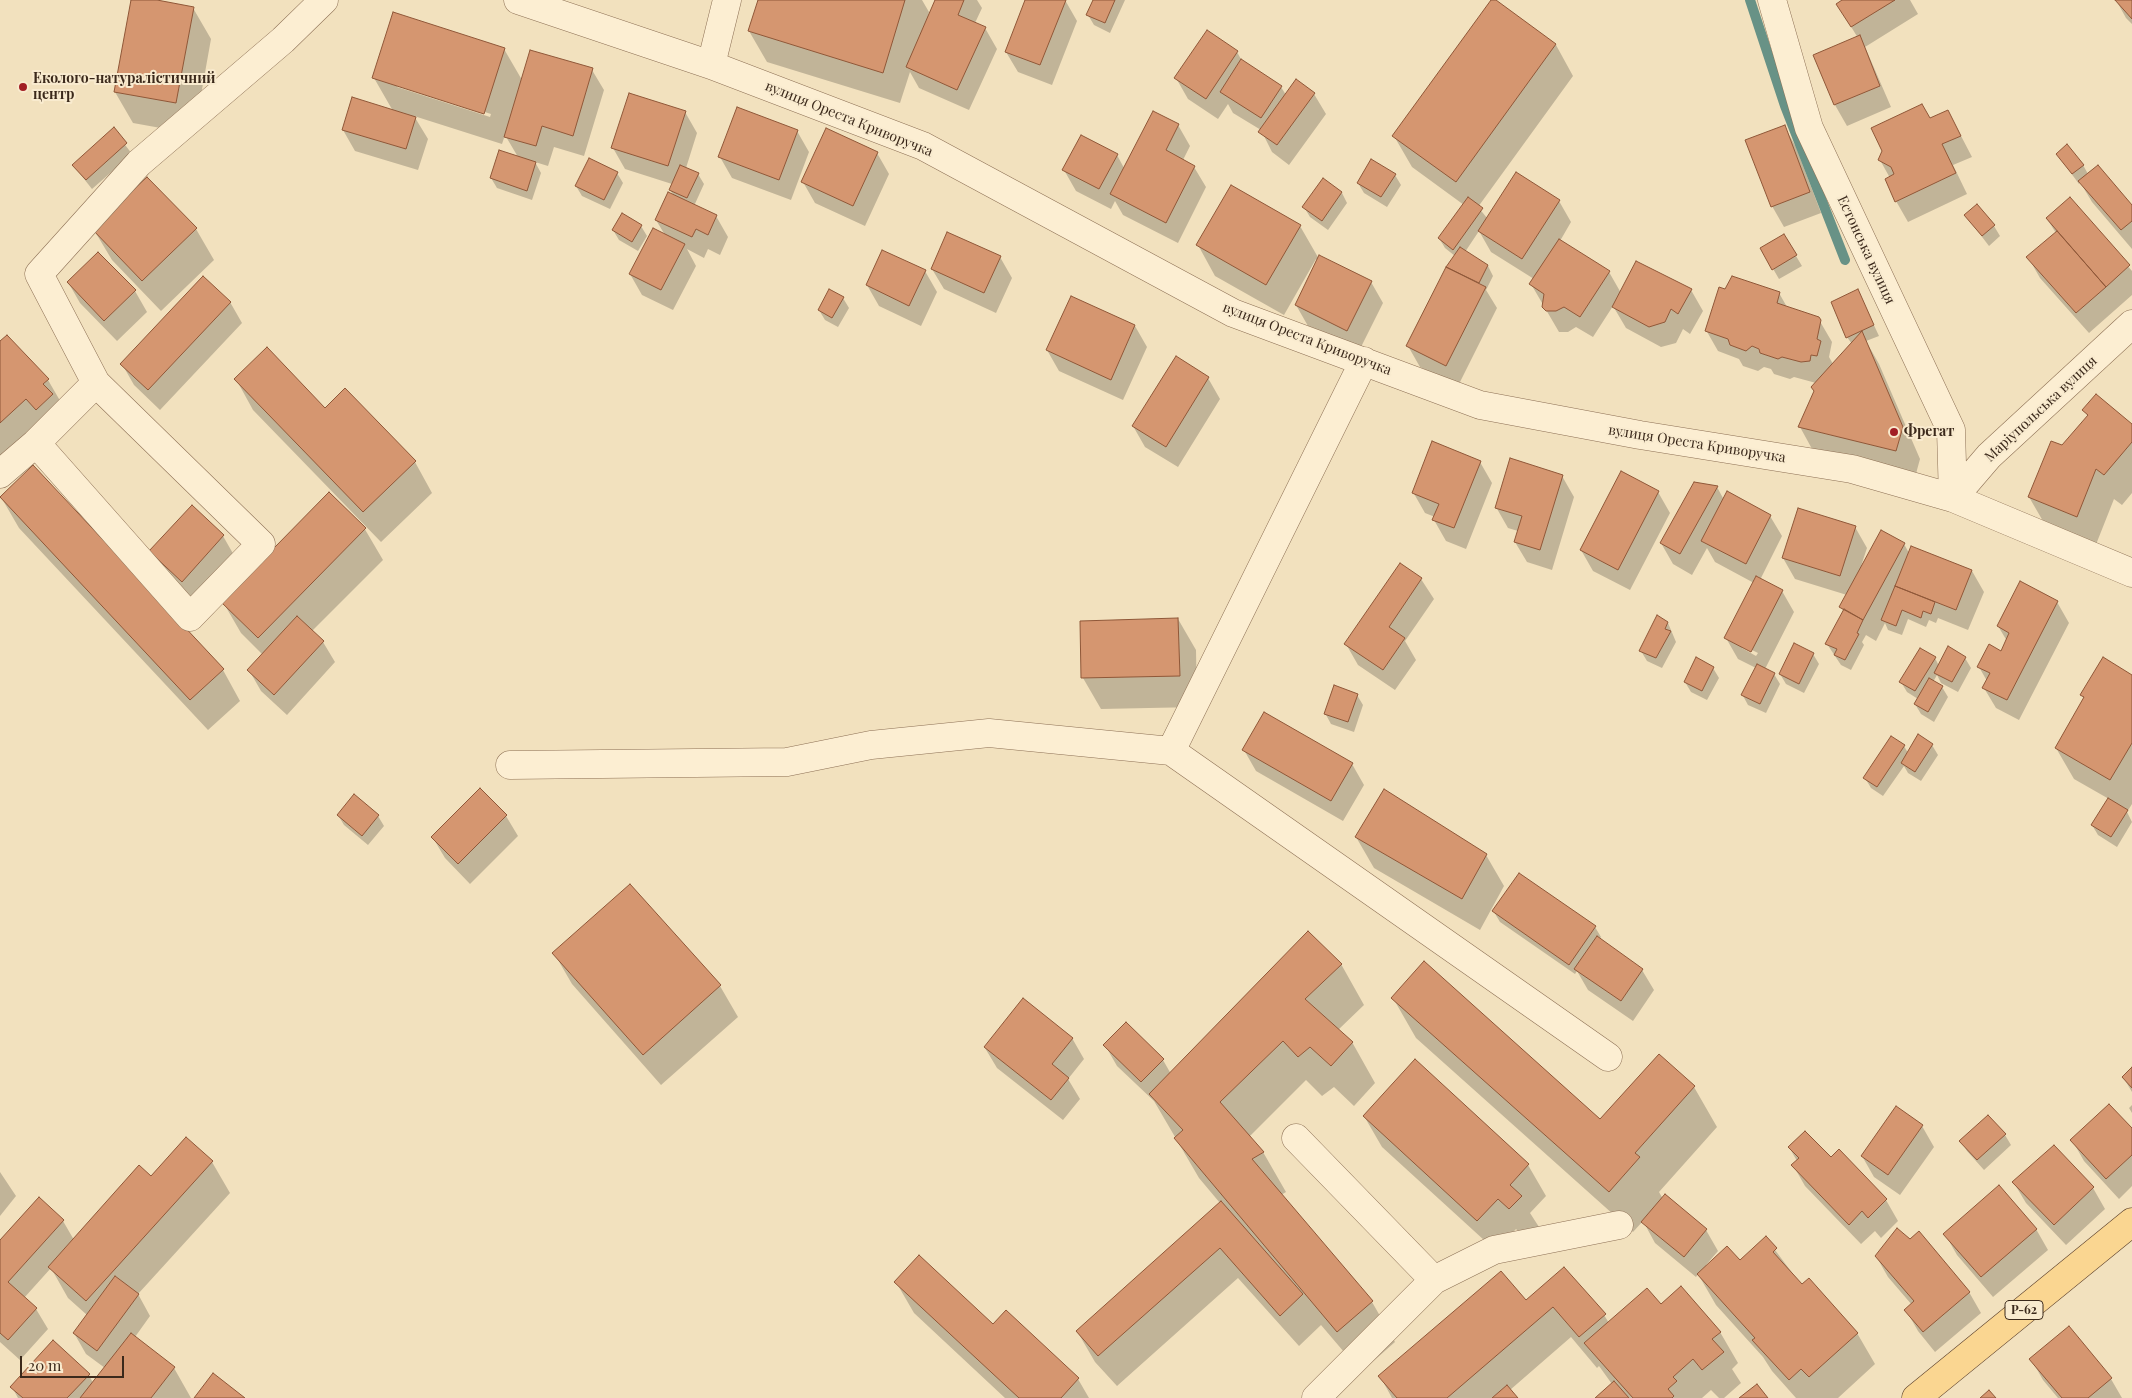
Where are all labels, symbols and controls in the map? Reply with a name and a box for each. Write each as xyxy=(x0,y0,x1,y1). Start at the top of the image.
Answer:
place label: Еколого-натуралістичний центр xyxy=(33,71,216,104)
street label: вулиця Ореста Криворучка xyxy=(763,78,935,160)
marker: Еколого-натуралістичний центр xyxy=(17,81,29,93)
street label: Естонська вулиця xyxy=(1834,193,1898,307)
street label: вулиця Ореста Криворучка xyxy=(1220,299,1394,379)
street label: Маріупольська вулиця xyxy=(1981,353,2101,465)
street label: вулиця Ореста Криворучка xyxy=(1607,422,1787,466)
place label: Фрегат xyxy=(1904,424,1954,440)
marker: Фрегат xyxy=(1888,426,1900,438)
road number: Р-62 xyxy=(2005,1300,2043,1320)
scale bar xyxy=(22,1346,126,1378)
text: 20 m xyxy=(28,1355,61,1375)

